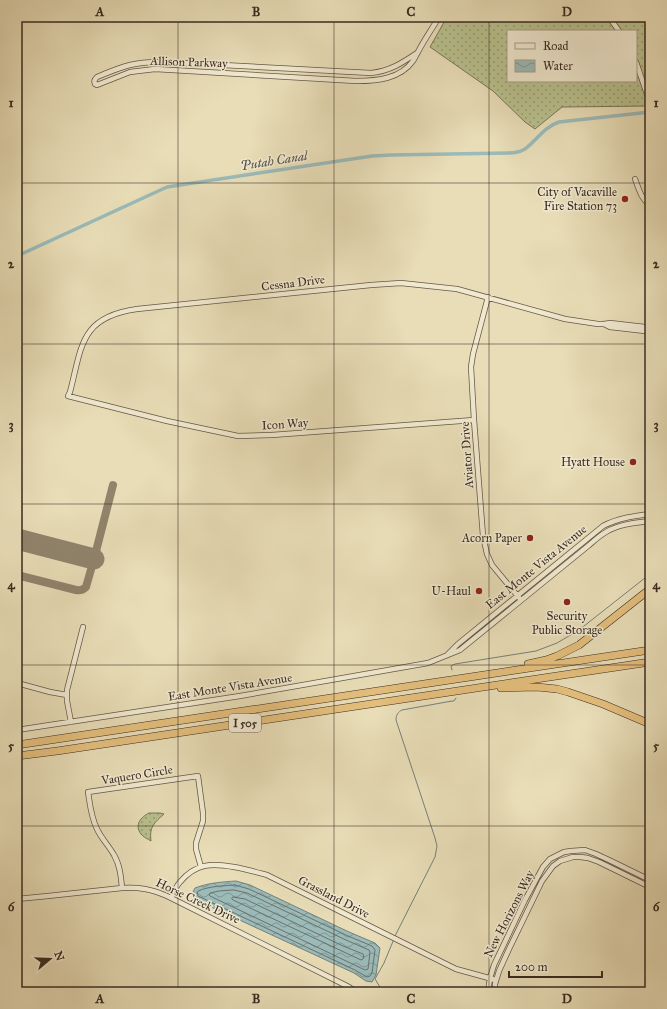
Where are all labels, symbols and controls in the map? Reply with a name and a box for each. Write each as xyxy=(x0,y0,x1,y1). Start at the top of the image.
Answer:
text: A xyxy=(95,4,105,20)
text: B xyxy=(252,4,261,20)
text: C xyxy=(407,4,416,20)
text: D xyxy=(562,4,572,20)
legend xyxy=(507,30,637,82)
text: Road xyxy=(543,39,569,53)
street label: Allison Parkway xyxy=(149,54,228,70)
text: Water xyxy=(543,59,573,73)
text: 1 xyxy=(8,95,14,111)
text: 1 xyxy=(653,95,659,111)
water label: Putah Canal xyxy=(239,148,310,174)
place label: City of Vacaville Fire Station 73 xyxy=(537,185,617,213)
marker: City of Vacaville Fire Station 73 xyxy=(620,194,630,204)
text: 2 xyxy=(8,256,15,272)
text: 2 xyxy=(653,256,660,272)
street label: Cessna Drive xyxy=(260,272,326,294)
street label: Icon Way xyxy=(261,415,309,433)
text: 3 xyxy=(8,417,14,433)
text: 3 xyxy=(653,417,659,433)
street label: Aviator Drive xyxy=(458,421,476,490)
place label: Hyatt House xyxy=(561,455,625,469)
marker: Hyatt House xyxy=(628,457,638,467)
street label: East Monte Vista Avenue xyxy=(483,522,589,612)
place label: Acorn Paper xyxy=(461,531,522,545)
marker: Acorn Paper xyxy=(525,533,535,543)
text: 4 xyxy=(7,577,15,593)
text: 4 xyxy=(652,577,660,593)
place label: U-Haul xyxy=(432,584,472,598)
marker: U-Haul xyxy=(474,586,484,596)
marker: Security Public Storage xyxy=(562,597,572,607)
place label: Security Public Storage xyxy=(532,609,602,638)
street label: East Monte Vista Avenue xyxy=(167,670,293,704)
road number: I 505 xyxy=(229,714,261,732)
text: 5 xyxy=(8,738,15,754)
text: 5 xyxy=(653,738,660,754)
street label: Vaquero Circle xyxy=(99,762,174,789)
street label: New Horizons Way xyxy=(481,868,537,960)
street label: Grassland Drive xyxy=(296,873,372,921)
street label: Horse Creek Drive xyxy=(154,875,242,927)
text: 6 xyxy=(8,899,16,915)
text: 6 xyxy=(653,899,661,915)
north arrow xyxy=(30,939,70,979)
text: N xyxy=(51,949,67,963)
scale bar xyxy=(509,953,602,979)
text: 200 m xyxy=(515,960,548,974)
text: A xyxy=(95,991,105,1007)
text: B xyxy=(252,991,261,1007)
text: C xyxy=(407,991,416,1007)
text: D xyxy=(562,991,572,1007)

